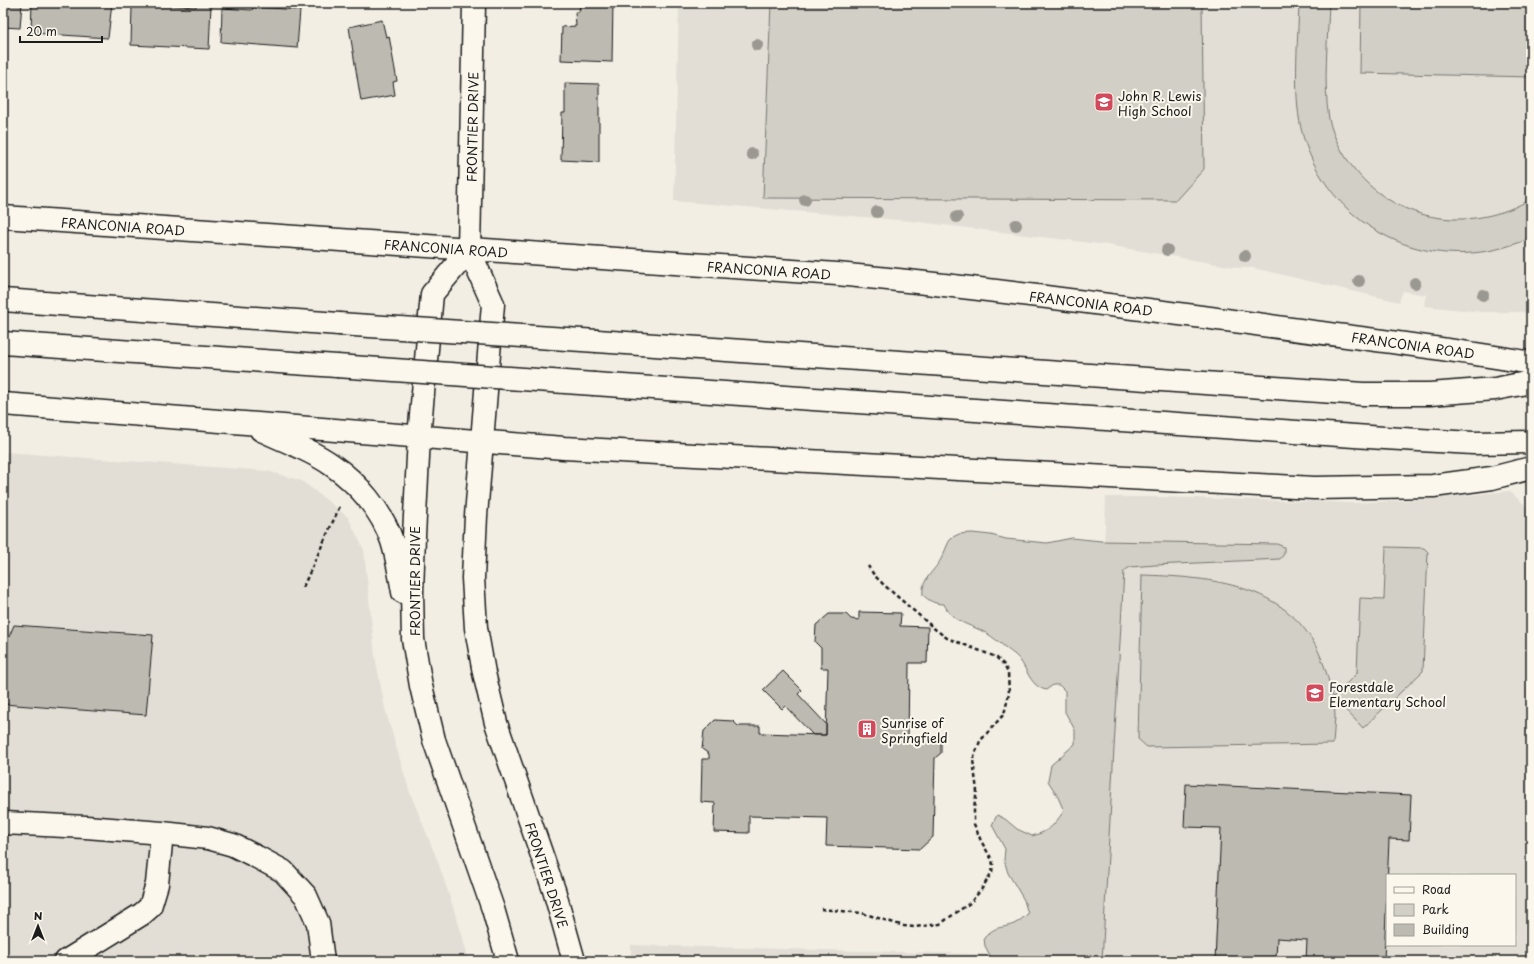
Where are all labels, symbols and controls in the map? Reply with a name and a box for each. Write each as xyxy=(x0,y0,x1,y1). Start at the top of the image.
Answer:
scale bar xyxy=(20,18,102,44)
text: 20 m xyxy=(26,22,57,40)
street label: FRONTIER DRIVE xyxy=(462,72,482,182)
place label: John R. Lewis High School xyxy=(1118,86,1201,120)
school or university icon: John R. Lewis High School xyxy=(1093,91,1115,113)
street label: FRANCONIA ROAD xyxy=(60,212,186,240)
street label: FRANCONIA ROAD xyxy=(383,234,509,262)
street label: FRANCONIA ROAD xyxy=(706,256,832,284)
street label: FRANCONIA ROAD xyxy=(1028,286,1154,320)
street label: FRANCONIA ROAD xyxy=(1350,327,1476,363)
street label: FRONTIER DRIVE xyxy=(405,526,424,636)
place label: Forestdale Elementary School xyxy=(1329,677,1446,711)
school or university icon: Forestdale Elementary School xyxy=(1304,682,1326,704)
place label: Sunrise of Springfield xyxy=(881,713,948,747)
building icon: Sunrise of Springfield xyxy=(856,718,878,740)
street label: FRONTIER DRIVE xyxy=(521,820,573,930)
legend xyxy=(1386,874,1516,946)
text: Road xyxy=(1422,880,1451,898)
text: Park xyxy=(1422,900,1449,918)
north arrow xyxy=(18,906,58,946)
text: N xyxy=(34,907,43,924)
text: Building xyxy=(1422,920,1469,938)

